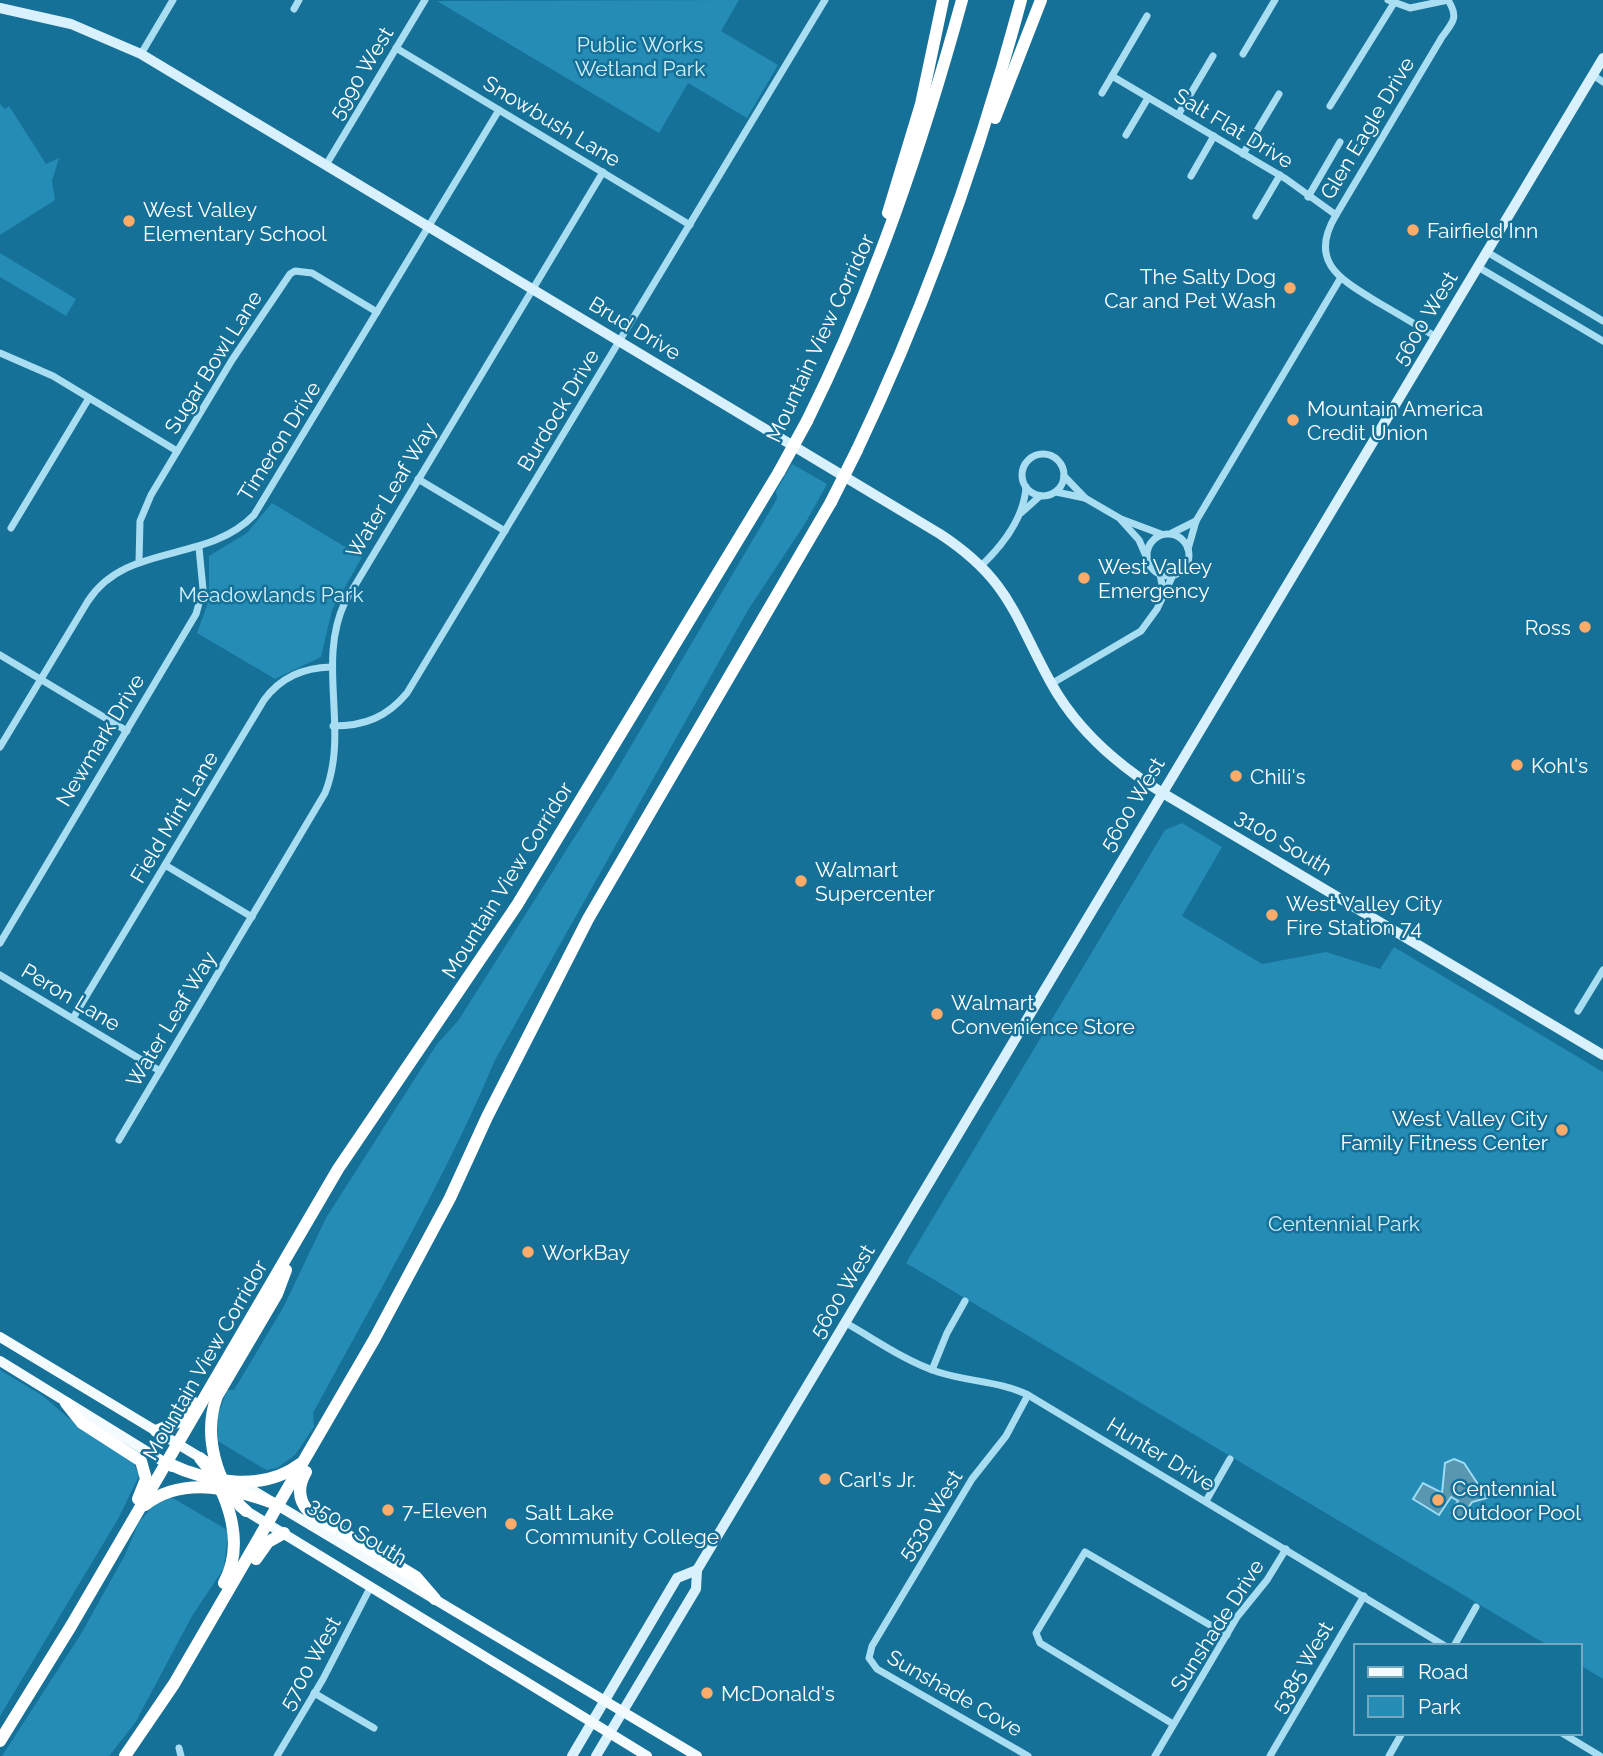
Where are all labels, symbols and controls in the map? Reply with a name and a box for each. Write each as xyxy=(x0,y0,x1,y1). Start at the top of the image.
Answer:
street label: 5990 West xyxy=(324,22,398,124)
park label: Public Works Wetland Park xyxy=(575,32,705,81)
street label: Glen Eagle Drive xyxy=(1315,52,1419,204)
street label: Snowbush Lane xyxy=(479,70,625,172)
street label: Salt Flat Drive xyxy=(1170,83,1298,173)
place label: West Valley Elementary School xyxy=(143,197,327,246)
marker: West Valley Elementary School xyxy=(121,213,137,229)
place label: Fairfield Inn xyxy=(1427,218,1538,243)
marker: Fairfield Inn xyxy=(1405,222,1421,238)
street label: Mountain View Corridor xyxy=(761,229,880,446)
place label: The Salty Dog Car and Pet Wash xyxy=(1104,264,1276,313)
street label: 5600 West xyxy=(1387,267,1463,369)
marker: The Salty Dog Car and Pet Wash xyxy=(1282,280,1298,296)
street label: Sugar Bowl Lane xyxy=(159,286,267,438)
street label: Brud Drive xyxy=(585,291,685,365)
street label: Burdock Drive xyxy=(512,345,604,475)
street label: Timeron Drive xyxy=(232,377,326,505)
place label: Mountain America Credit Union xyxy=(1307,396,1483,445)
marker: Mountain America Credit Union xyxy=(1285,412,1301,428)
street label: Water Leaf Way xyxy=(341,418,441,562)
place label: West Valley Emergency xyxy=(1098,554,1212,603)
marker: West Valley Emergency xyxy=(1076,570,1092,586)
park label: Meadowlands Park xyxy=(178,582,364,607)
place label: Ross xyxy=(1525,615,1571,640)
marker: Ross xyxy=(1577,619,1593,635)
street label: Newmark Drive xyxy=(51,669,149,811)
street label: Field Mint Lane xyxy=(125,747,223,887)
street label: 5600 West xyxy=(1094,753,1170,855)
place label: Kohl's xyxy=(1531,753,1588,778)
marker: Kohl's xyxy=(1509,757,1525,773)
place label: Chili's xyxy=(1250,764,1306,789)
marker: Chili's xyxy=(1228,768,1244,784)
street label: Mountain View Corridor xyxy=(436,777,578,983)
street label: 3100 South xyxy=(1231,803,1337,881)
place label: Walmart Supercenter xyxy=(815,857,936,906)
marker: Walmart Supercenter xyxy=(793,873,809,889)
place label: West Valley City Fire Station 74 xyxy=(1286,891,1442,940)
marker: West Valley City Fire Station 74 xyxy=(1264,907,1280,923)
street label: Water Leaf Way xyxy=(121,947,221,1091)
street label: Peron Lane xyxy=(17,958,125,1036)
place label: Walmart Convenience Store xyxy=(951,990,1135,1039)
marker: Walmart Convenience Store xyxy=(929,1006,945,1022)
place label: West Valley City Family Fitness Center xyxy=(1341,1106,1549,1155)
marker: West Valley City Family Fitness Center xyxy=(1554,1122,1570,1138)
park label: Centennial Park xyxy=(1268,1211,1420,1236)
place label: WorkBay xyxy=(542,1240,630,1265)
street label: 5600 West xyxy=(804,1240,880,1342)
marker: WorkBay xyxy=(520,1244,536,1260)
street label: Mountain View Corridor xyxy=(137,1255,273,1465)
street label: Hunter Drive xyxy=(1102,1412,1220,1496)
street label: 5530 West xyxy=(892,1465,968,1565)
place label: Carl's Jr. xyxy=(839,1467,916,1492)
marker: Carl's Jr. xyxy=(817,1471,833,1487)
place label: Centennial Outdoor Pool xyxy=(1452,1476,1581,1525)
street label: 3500 South xyxy=(304,1492,412,1570)
marker: Centennial Outdoor Pool xyxy=(1430,1492,1446,1508)
place label: 7-Eleven xyxy=(402,1498,487,1523)
place label: Salt Lake Community College xyxy=(525,1500,719,1549)
marker: 7-Eleven xyxy=(380,1502,396,1518)
marker: Salt Lake Community College xyxy=(503,1516,519,1532)
street label: Sunshade Drive xyxy=(1165,1554,1269,1696)
street label: 5700 West xyxy=(274,1612,346,1714)
street label: 5385 West xyxy=(1266,1617,1338,1717)
street label: Sunshade Cove xyxy=(883,1644,1027,1742)
legend xyxy=(1354,1644,1582,1735)
text: Road xyxy=(1418,1659,1468,1684)
place label: McDonald's xyxy=(721,1681,835,1706)
marker: McDonald's xyxy=(699,1685,715,1701)
text: Park xyxy=(1418,1694,1461,1719)

